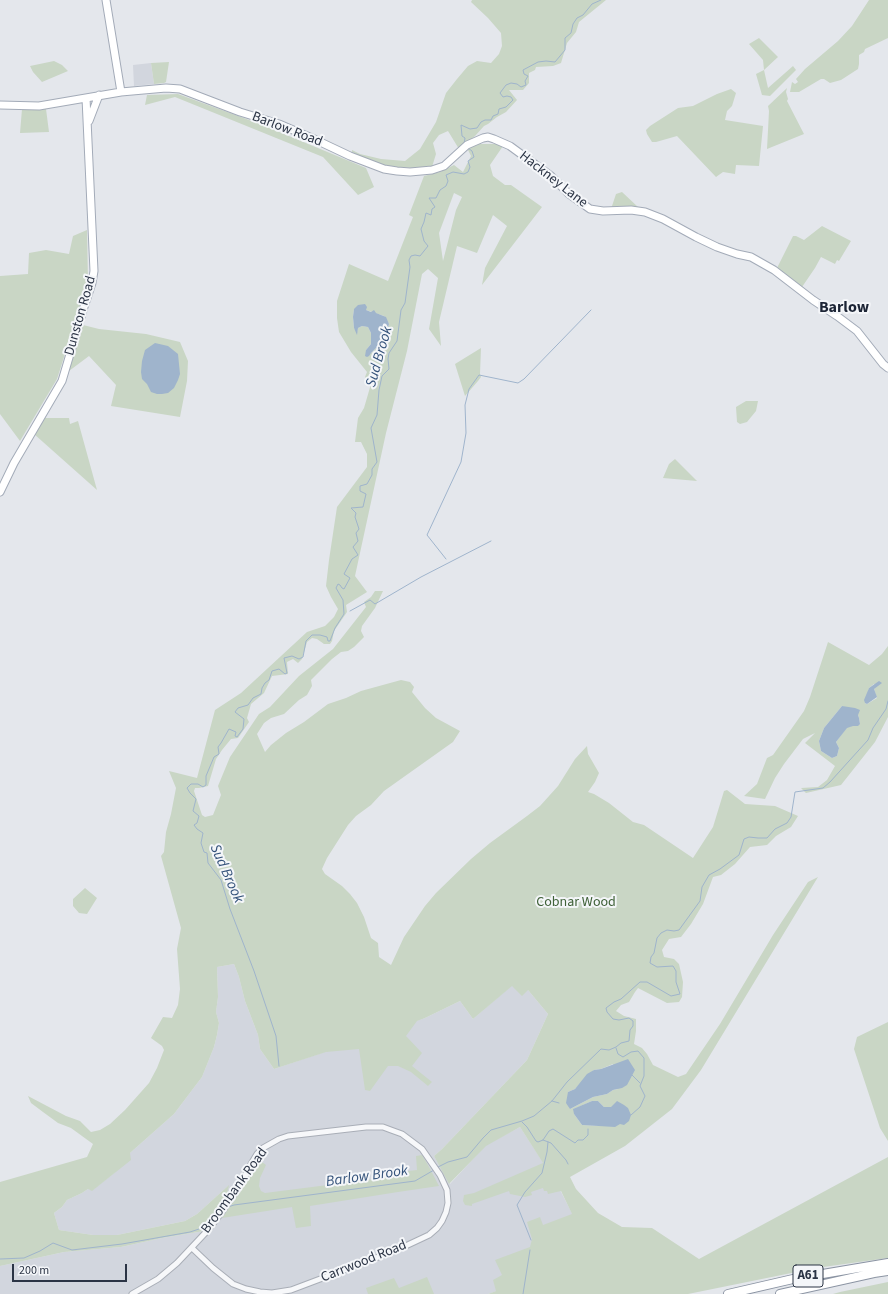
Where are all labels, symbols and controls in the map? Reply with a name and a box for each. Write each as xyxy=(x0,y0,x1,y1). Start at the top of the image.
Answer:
street label: Barlow Road xyxy=(249,109,325,151)
street label: Hackney Lane xyxy=(516,148,590,212)
street label: Dunston Road xyxy=(62,274,100,358)
district label: Barlow xyxy=(819,298,869,318)
water label: Sud Brook xyxy=(363,324,397,390)
water label: Sud Brook xyxy=(205,842,247,906)
park label: Cobnar Wood xyxy=(536,895,616,911)
street label: Broombank Road xyxy=(198,1145,272,1237)
water label: Barlow Brook xyxy=(325,1162,409,1192)
street label: Carrwood Road xyxy=(319,1237,409,1287)
scale bar xyxy=(14,1256,129,1282)
text: 200 m xyxy=(19,1262,49,1279)
road number: A61 xyxy=(793,1265,823,1287)

